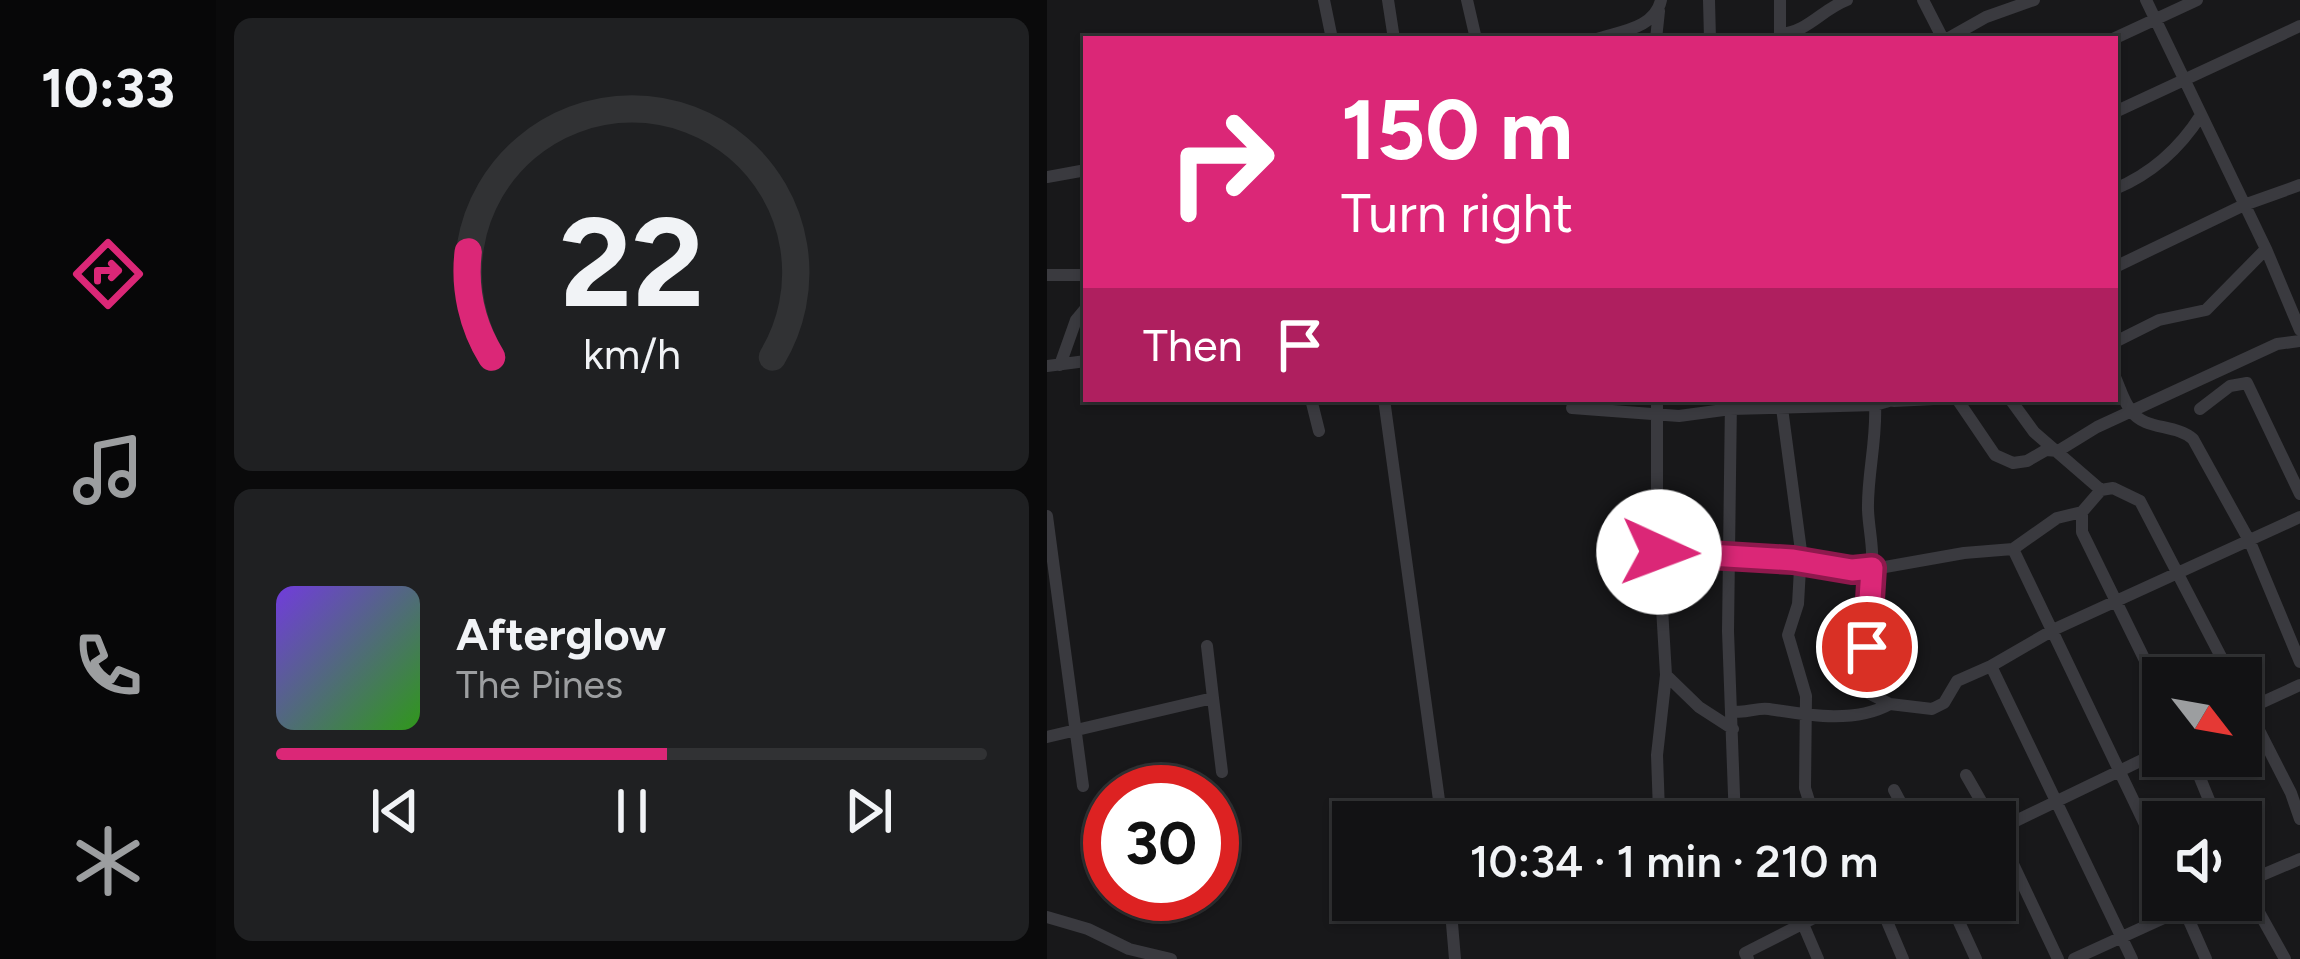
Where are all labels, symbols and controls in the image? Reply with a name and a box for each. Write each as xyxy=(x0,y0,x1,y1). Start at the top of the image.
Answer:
text: 10:33 xyxy=(41,56,175,121)
text: 150 m xyxy=(1341,79,1573,180)
icon: right xyxy=(1143,84,1299,240)
text: Turn right xyxy=(1341,181,1573,246)
text: 22 xyxy=(559,188,704,338)
icon: directions xyxy=(66,232,150,316)
icon: arrive xyxy=(1267,312,1333,378)
text: Then xyxy=(1143,318,1243,372)
text: km/h xyxy=(583,328,680,380)
icon: music xyxy=(66,428,150,512)
position arrow xyxy=(1596,489,1722,615)
pin xyxy=(1816,596,1918,698)
text: Afterglow xyxy=(456,607,666,661)
icon: arrive xyxy=(1834,614,1900,680)
icon: phone xyxy=(66,624,150,708)
north arrow xyxy=(2142,657,2262,777)
map controls xyxy=(2142,657,2262,921)
text: The Pines xyxy=(456,661,623,708)
speed limit sign: 30 xyxy=(1083,765,1239,921)
icon: previous xyxy=(362,778,428,844)
icon: pause xyxy=(599,778,665,844)
icon: next xyxy=(836,778,902,844)
button: sound xyxy=(2142,801,2262,921)
icon: climate xyxy=(66,819,150,903)
text: 10:34 · 1 min · 210 m xyxy=(1470,834,1878,888)

